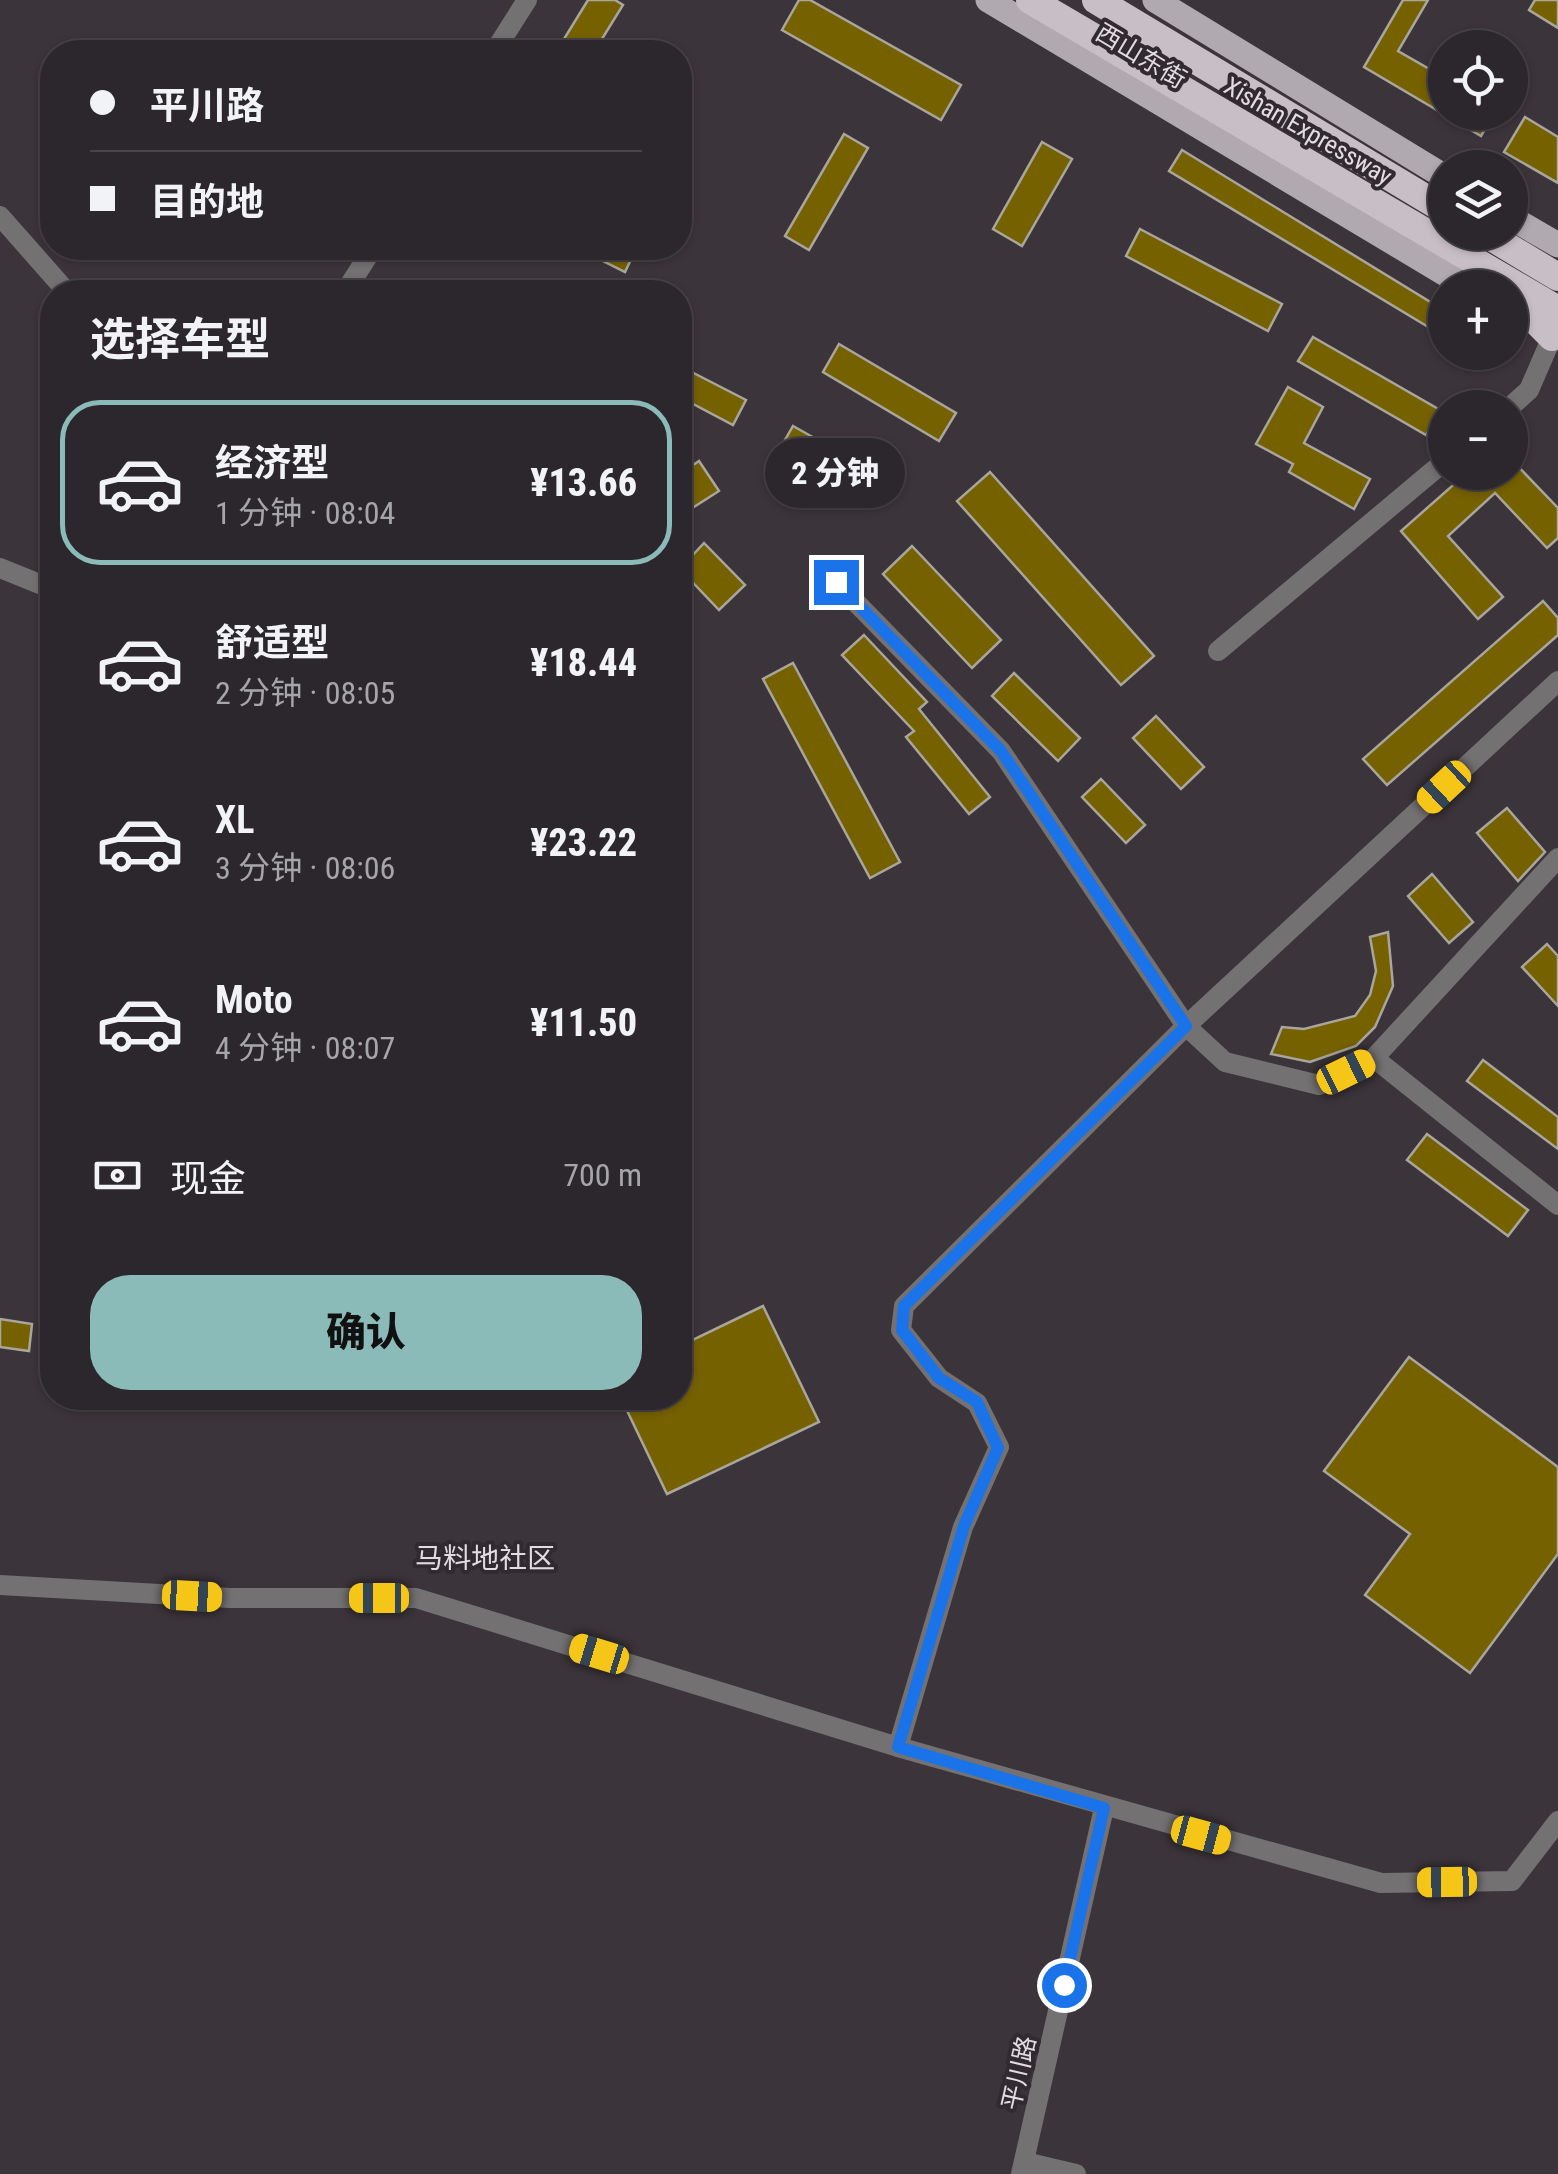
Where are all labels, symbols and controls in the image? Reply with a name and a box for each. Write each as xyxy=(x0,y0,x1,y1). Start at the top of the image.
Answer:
street label: 西山东街 xyxy=(1091,18,1191,94)
map controls xyxy=(1428,30,1528,490)
button: locate xyxy=(1428,30,1528,130)
street label: Xishan Expressway xyxy=(1219,71,1397,191)
text: 平川路 xyxy=(150,84,264,128)
button: layers xyxy=(1428,150,1528,250)
text: 目的地 xyxy=(150,180,264,224)
button: + xyxy=(1428,270,1528,370)
text: 选择车型 xyxy=(90,313,270,366)
button: − xyxy=(1428,390,1528,490)
callout: 2 分钟 xyxy=(766,437,906,507)
icon: car xyxy=(95,438,185,528)
text: 经济型 xyxy=(215,441,329,485)
text: 2 分钟 xyxy=(791,454,879,492)
text: ¥13.66 xyxy=(530,461,637,505)
text: 1 分钟 · 08:04 xyxy=(215,494,395,532)
route end xyxy=(814,560,859,605)
icon: car xyxy=(95,618,185,708)
text: 舒适型 xyxy=(215,621,329,665)
text: ¥18.44 xyxy=(530,641,637,685)
text: 2 分钟 · 08:05 xyxy=(215,674,395,712)
car xyxy=(1412,756,1476,818)
icon: car xyxy=(95,798,185,888)
text: XL xyxy=(215,798,254,842)
text: ¥23.22 xyxy=(530,821,637,865)
text: 3 分钟 · 08:06 xyxy=(215,849,395,887)
icon: car xyxy=(95,978,185,1068)
text: Moto xyxy=(215,978,293,1022)
text: ¥11.50 xyxy=(530,1001,637,1045)
text: 4 分钟 · 08:07 xyxy=(215,1029,395,1067)
car xyxy=(1312,1045,1380,1099)
icon: cash xyxy=(90,1148,145,1203)
text: 700 m xyxy=(563,1156,642,1194)
text: 现金 xyxy=(170,1157,246,1201)
button: 确认 xyxy=(90,1275,642,1390)
district label: 马料地社区 xyxy=(415,1542,555,1575)
car xyxy=(161,1579,223,1613)
car xyxy=(349,1583,409,1613)
car xyxy=(566,1631,632,1677)
car xyxy=(1168,1813,1234,1857)
car xyxy=(1417,1866,1477,1898)
route start xyxy=(1042,1963,1087,2008)
street label: 平川路 xyxy=(996,2033,1042,2113)

